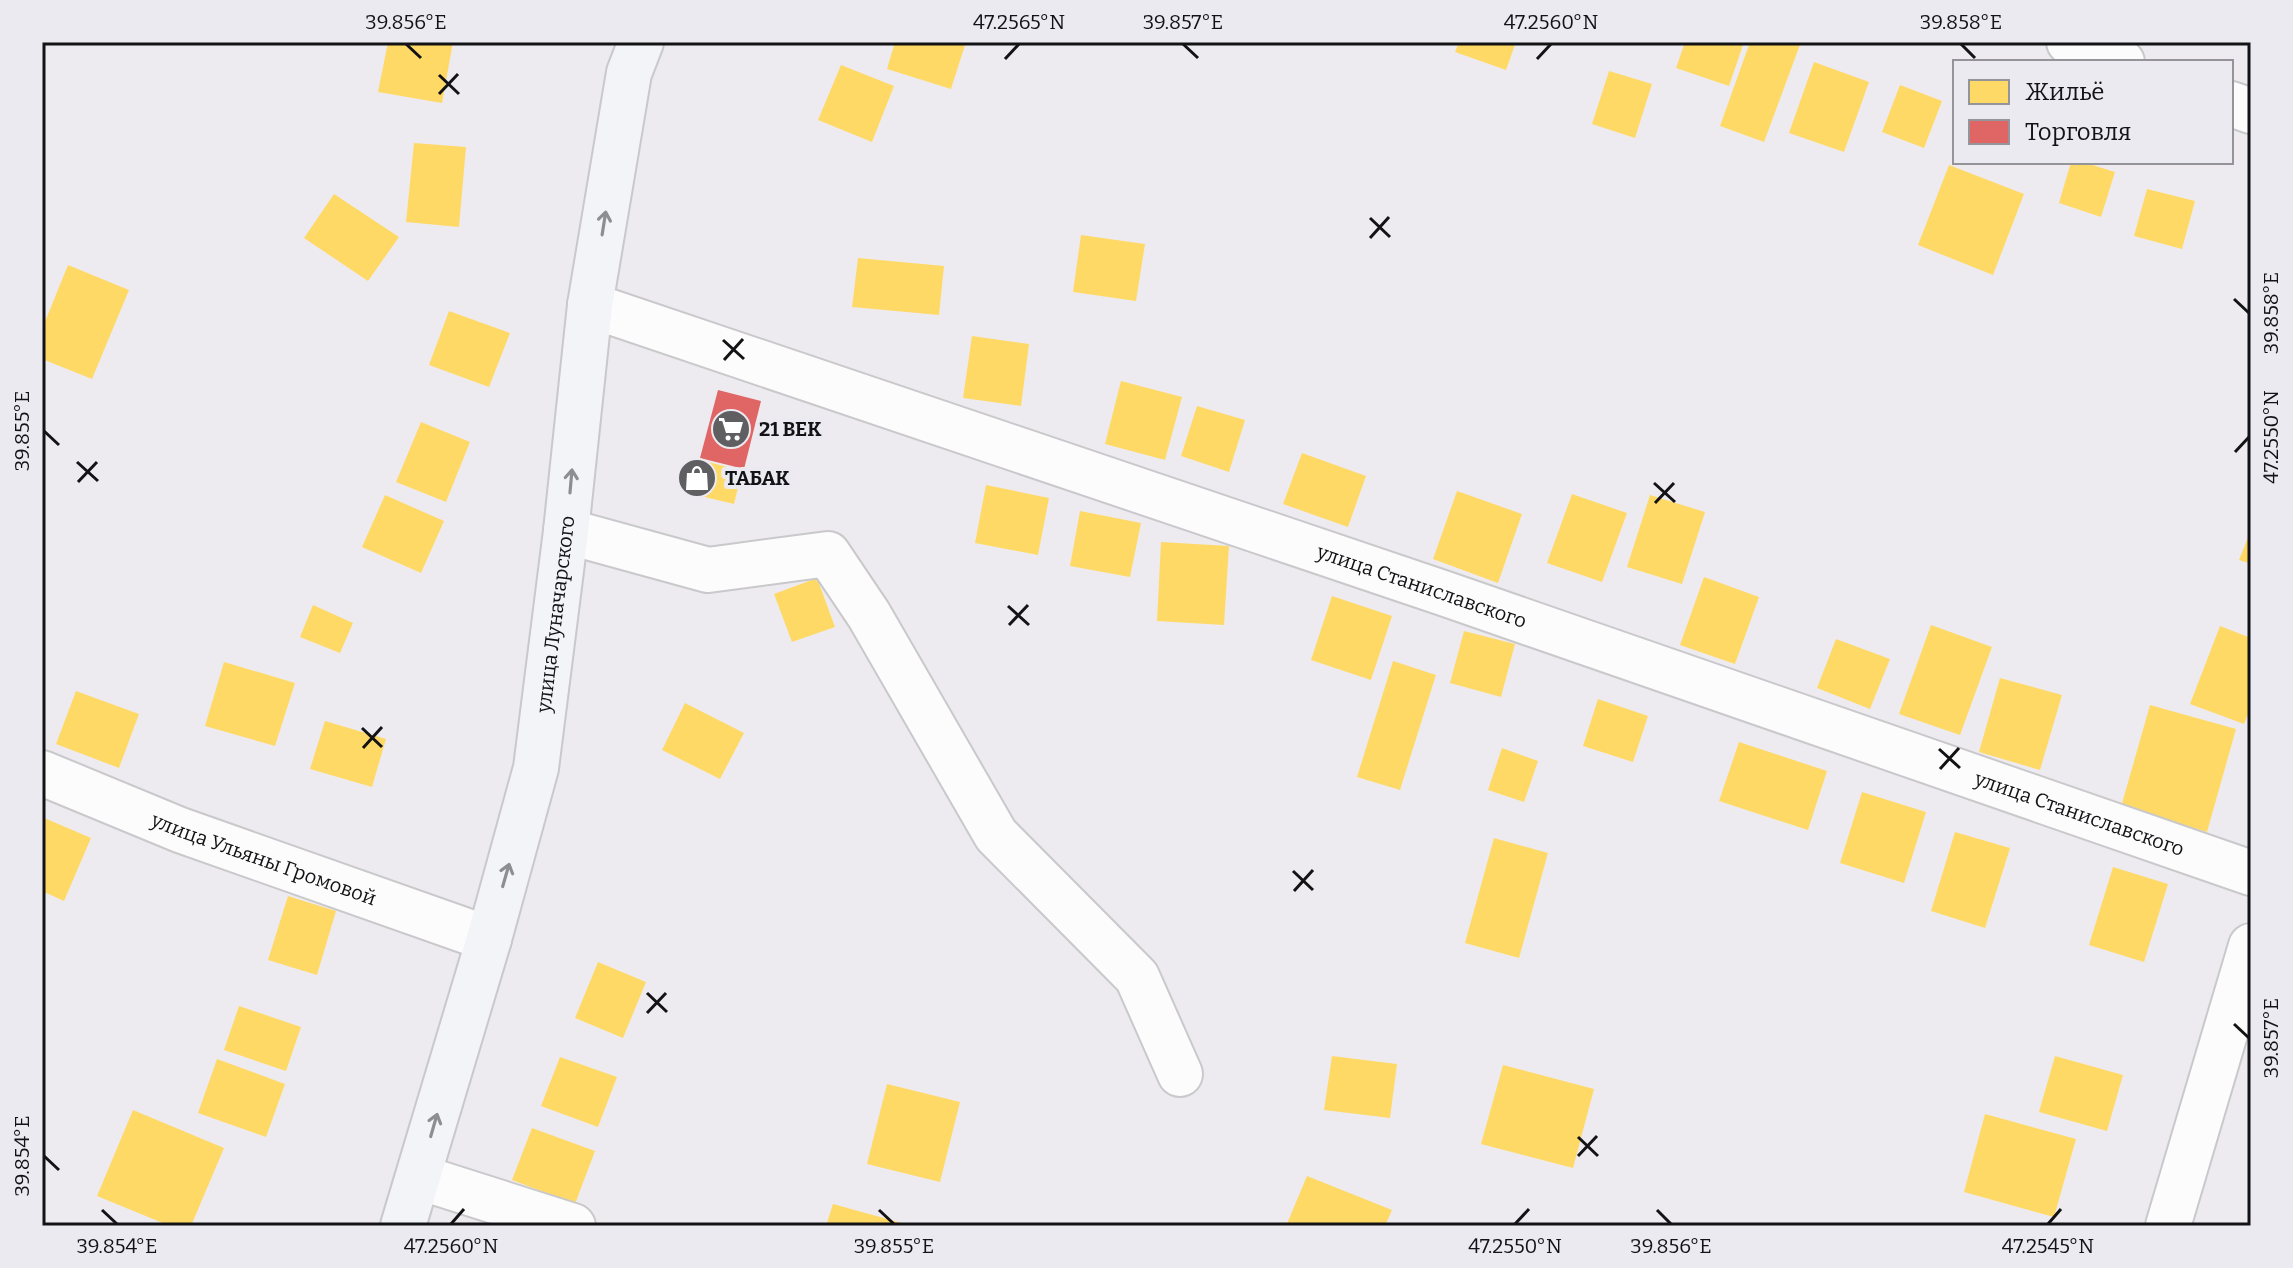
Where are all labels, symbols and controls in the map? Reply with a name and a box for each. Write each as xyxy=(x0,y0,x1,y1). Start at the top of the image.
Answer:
text: 39.856°E xyxy=(365,10,447,34)
text: 47.2565°N xyxy=(973,10,1065,34)
text: 39.857°E xyxy=(1143,10,1223,34)
text: 47.2560°N xyxy=(1504,10,1598,34)
text: 39.858°E xyxy=(1920,10,2002,34)
legend xyxy=(1953,60,2233,164)
text: Жильё xyxy=(2025,78,2104,106)
text: Торговля xyxy=(2025,118,2131,146)
one-way arrow xyxy=(597,211,612,237)
text: 39.858°E xyxy=(2259,272,2283,354)
text: 47.2550°N xyxy=(2259,390,2283,484)
text: 39.855°E xyxy=(10,391,34,471)
supermarket icon: 21 ВЕК xyxy=(710,408,752,450)
place label: 21 ВЕК xyxy=(759,417,822,441)
shop icon: ТАБАК xyxy=(676,457,718,499)
place label: ТАБАК xyxy=(725,466,790,490)
one-way arrow xyxy=(563,468,578,495)
street label: улица Луначарского xyxy=(531,515,580,715)
street label: улица Станиславского xyxy=(1313,539,1530,633)
street label: улица Станиславского xyxy=(1971,766,2187,861)
street label: улица Ульяны Громовой xyxy=(147,807,380,910)
one-way arrow xyxy=(500,863,515,889)
text: 39.857°E xyxy=(2259,998,2283,1078)
one-way arrow xyxy=(427,1112,442,1138)
text: 39.854°E xyxy=(10,1115,34,1197)
text: 39.854°E xyxy=(76,1234,158,1258)
text: 47.2560°N xyxy=(404,1234,498,1258)
text: 39.855°E xyxy=(854,1234,934,1258)
text: 47.2550°N xyxy=(1468,1234,1562,1258)
text: 39.856°E xyxy=(1630,1234,1712,1258)
text: 47.2545°N xyxy=(2002,1234,2094,1258)

